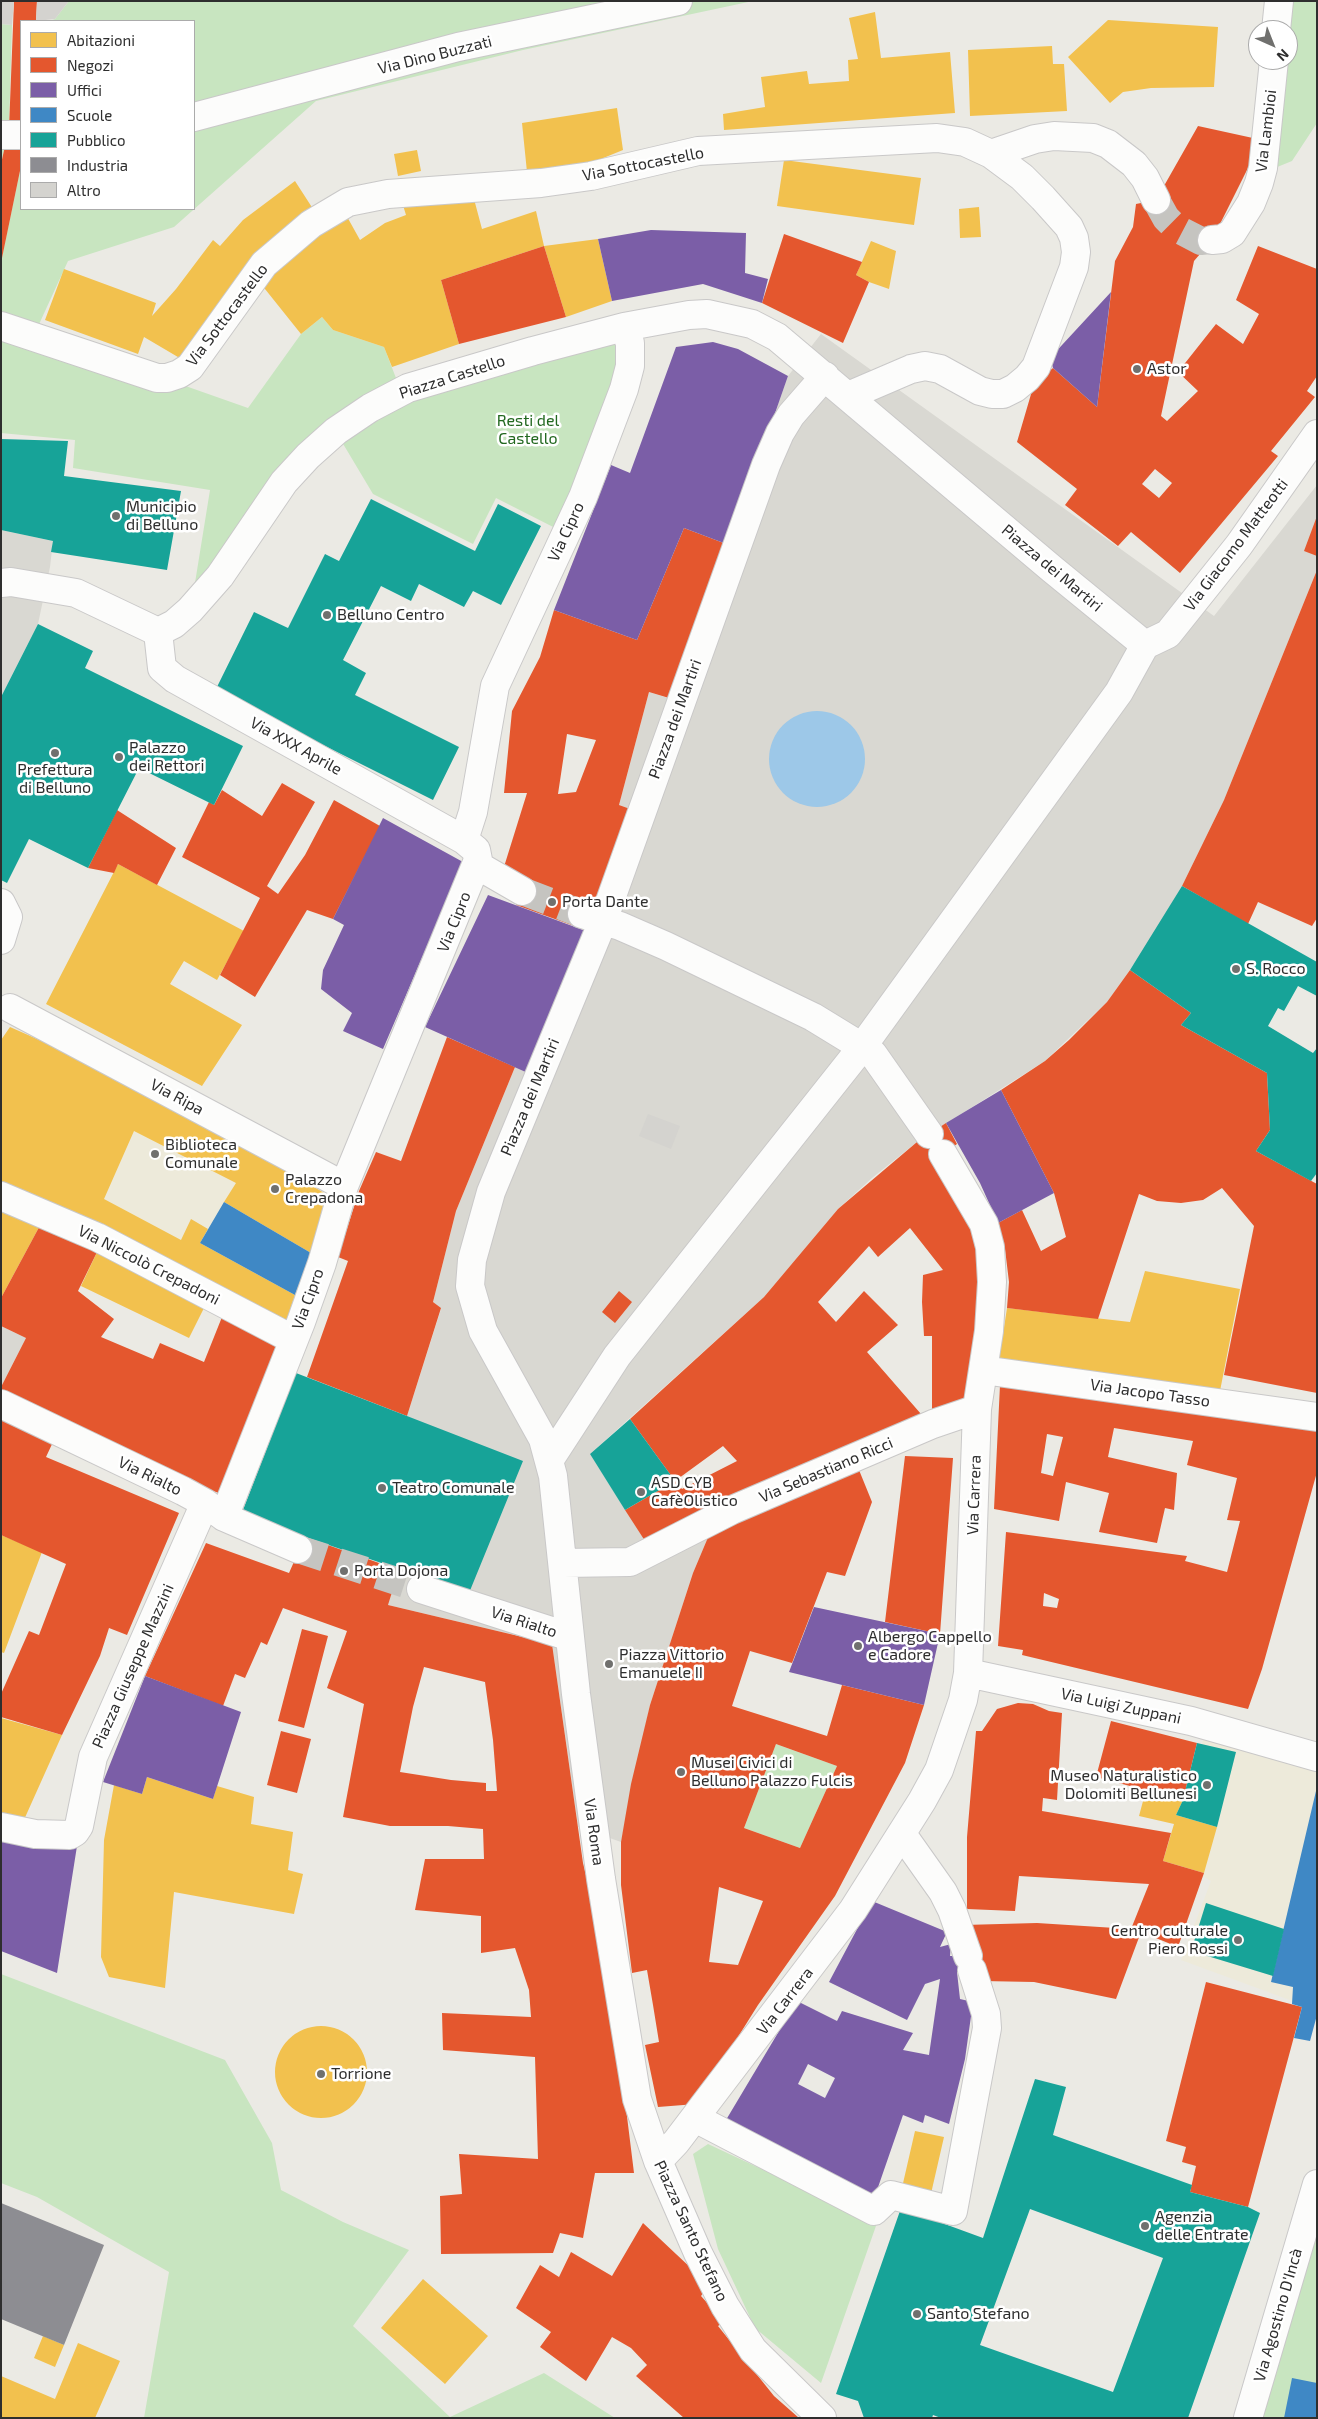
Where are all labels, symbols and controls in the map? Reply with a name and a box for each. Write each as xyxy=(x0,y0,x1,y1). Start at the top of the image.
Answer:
legend xyxy=(20,20,195,210)
north arrow xyxy=(1248,20,1298,70)
text: Abitazioni xyxy=(67,31,135,49)
street label: Via Dino Buzzati xyxy=(376,32,494,78)
text: N xyxy=(1274,46,1293,65)
text: Negozi xyxy=(67,56,114,74)
text: Uffici xyxy=(67,81,102,99)
street label: Via Lambioi xyxy=(1251,89,1281,173)
text: Scuole xyxy=(67,106,112,124)
text: Pubblico xyxy=(67,131,125,149)
street label: Via Sottocastello xyxy=(581,143,705,185)
text: Industria xyxy=(67,156,128,174)
text: Altro xyxy=(67,181,101,199)
street label: Via Sottocastello xyxy=(182,260,272,370)
street label: Piazza Castello xyxy=(397,351,507,403)
place label: Astor xyxy=(1147,359,1187,379)
marker: Astor xyxy=(1131,363,1143,375)
park label: Resti del Castello xyxy=(497,411,559,449)
street label: Via Giacomo Matteotti xyxy=(1180,475,1292,615)
place label: Municipio di Belluno xyxy=(126,497,198,535)
street label: Via Cipro xyxy=(544,499,588,565)
marker: Municipio di Belluno xyxy=(110,510,122,522)
street label: Piazza dei Martiri xyxy=(998,520,1106,616)
place label: Belluno Centro xyxy=(337,605,444,625)
marker: Belluno Centro xyxy=(321,609,333,621)
street label: Piazza dei Martiri xyxy=(644,657,706,781)
street label: Via XXX Aprile xyxy=(247,713,345,779)
place label: Palazzo dei Rettori xyxy=(129,738,204,776)
marker: Prefettura di Belluno xyxy=(49,747,61,759)
marker: Palazzo dei Rettori xyxy=(113,751,125,763)
place label: Prefettura di Belluno xyxy=(17,760,93,798)
street label: Via Cipro xyxy=(433,889,475,955)
place label: Porta Dante xyxy=(562,892,649,912)
marker: Porta Dante xyxy=(546,896,558,908)
place label: S. Rocco xyxy=(1246,959,1306,979)
marker: S. Rocco xyxy=(1230,963,1242,975)
street label: Piazza dei Martiri xyxy=(497,1035,563,1159)
street label: Via Ripa xyxy=(147,1075,207,1119)
place label: Biblioteca Comunale xyxy=(165,1135,238,1173)
marker: Biblioteca Comunale xyxy=(149,1148,161,1160)
place label: Palazzo Crepadona xyxy=(285,1170,363,1208)
marker: Palazzo Crepadona xyxy=(269,1183,281,1195)
street label: Via Niccolò Crepadoni xyxy=(75,1221,223,1309)
street label: Via Cipro xyxy=(288,1266,328,1332)
street label: Via Jacopo Tasso xyxy=(1089,1375,1211,1411)
street label: Via Sebastiano Ricci xyxy=(756,1433,896,1507)
street label: Via Rialto xyxy=(115,1452,185,1500)
street label: Via Carrera xyxy=(963,1454,985,1536)
place label: ASD CYB CafèOlistico xyxy=(651,1473,738,1511)
place label: Teatro Comunale xyxy=(392,1478,515,1498)
marker: Teatro Comunale xyxy=(376,1482,388,1494)
marker: ASD CYB CafèOlistico xyxy=(635,1486,647,1498)
place label: Porta Dojona xyxy=(354,1561,448,1581)
marker: Porta Dojona xyxy=(338,1565,350,1577)
street label: Piazza Giuseppe Mazzini xyxy=(88,1581,178,1751)
street label: Via Rialto xyxy=(488,1602,560,1642)
place label: Albergo Cappello e Cadore xyxy=(868,1627,992,1665)
marker: Albergo Cappello e Cadore xyxy=(852,1640,864,1652)
place label: Piazza Vittorio Emanuele II xyxy=(619,1645,724,1683)
marker: Piazza Vittorio Emanuele II xyxy=(603,1658,615,1670)
street label: Via Luigi Zuppani xyxy=(1059,1684,1183,1728)
place label: Musei Civici di Belluno Palazzo Fulcis xyxy=(691,1753,853,1791)
marker: Musei Civici di Belluno Palazzo Fulcis xyxy=(675,1766,687,1778)
place label: Museo Naturalistico Dolomiti Bellunesi xyxy=(1050,1766,1197,1804)
marker: Museo Naturalistico Dolomiti Bellunesi xyxy=(1201,1779,1213,1791)
street label: Via Roma xyxy=(580,1797,608,1867)
place label: Centro culturale Piero Rossi xyxy=(1111,1921,1228,1959)
marker: Centro culturale Piero Rossi xyxy=(1232,1934,1244,1946)
street label: Via Carrera xyxy=(753,1963,817,2039)
place label: Torrione xyxy=(331,2064,391,2084)
marker: Torrione xyxy=(315,2068,327,2080)
street label: Piazza Santo Stefano xyxy=(650,2157,732,2305)
place label: Agenzia delle Entrate xyxy=(1155,2207,1249,2245)
marker: Agenzia delle Entrate xyxy=(1139,2220,1151,2232)
street label: Via Agostino D'Incà xyxy=(1250,2246,1306,2384)
place label: Santo Stefano xyxy=(927,2304,1030,2324)
marker: Santo Stefano xyxy=(911,2308,923,2320)

